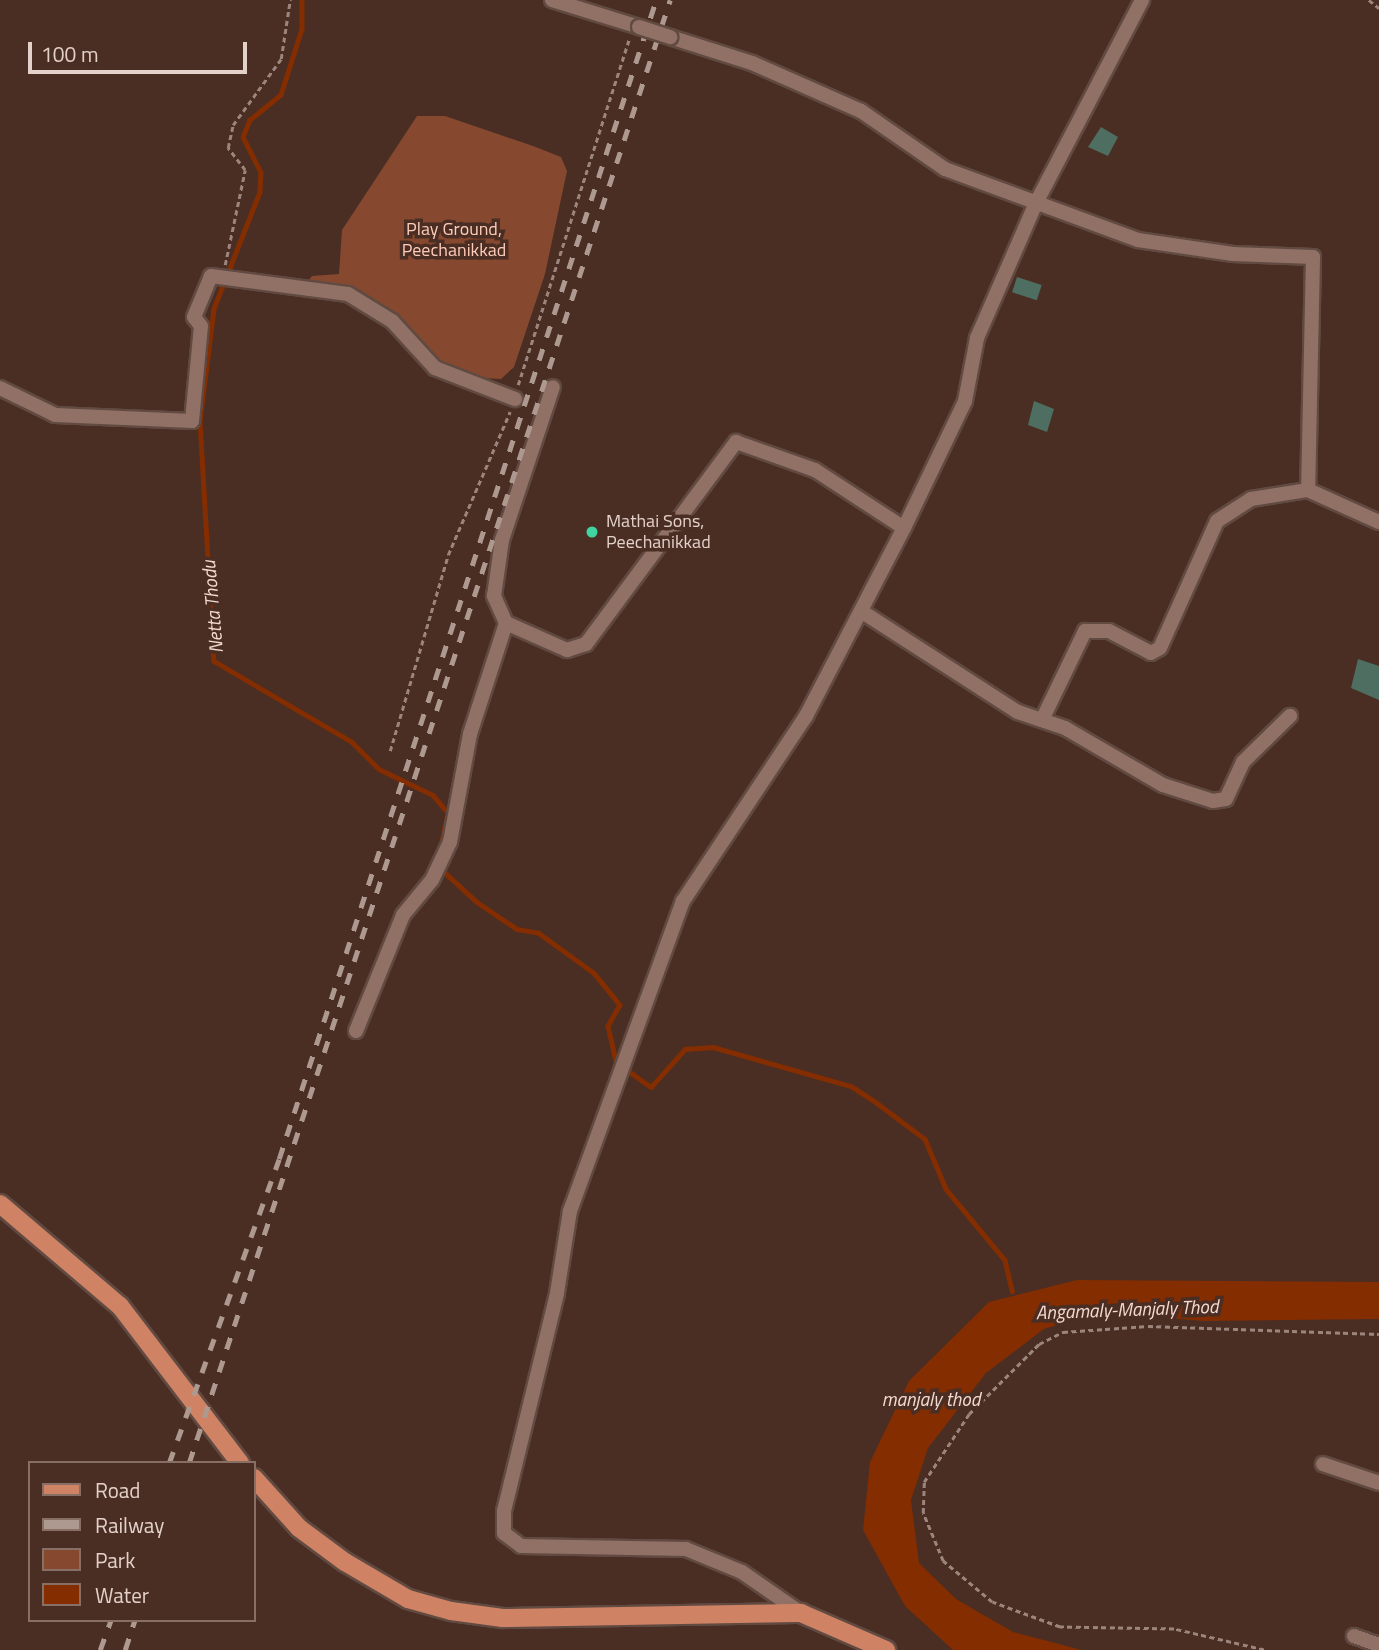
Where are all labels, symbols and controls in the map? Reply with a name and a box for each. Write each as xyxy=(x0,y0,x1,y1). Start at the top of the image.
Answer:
scale bar xyxy=(32,28,250,72)
text: 100 m xyxy=(41,38,98,70)
park label: Play Ground, Peechanikkad xyxy=(402,219,506,262)
place label: Mathai Sons, Peechanikkad xyxy=(606,511,711,554)
marker: Mathai Sons, Peechanikkad xyxy=(584,524,600,540)
water label: Netta Thodu xyxy=(197,560,227,654)
water label: Angamaly-Manjaly Thod xyxy=(1035,1294,1219,1324)
water label: manjaly thod xyxy=(882,1388,980,1410)
legend xyxy=(28,1461,256,1622)
text: Road xyxy=(95,1474,140,1506)
text: Railway xyxy=(95,1509,164,1541)
text: Park xyxy=(95,1544,135,1576)
text: Water xyxy=(95,1579,149,1611)

